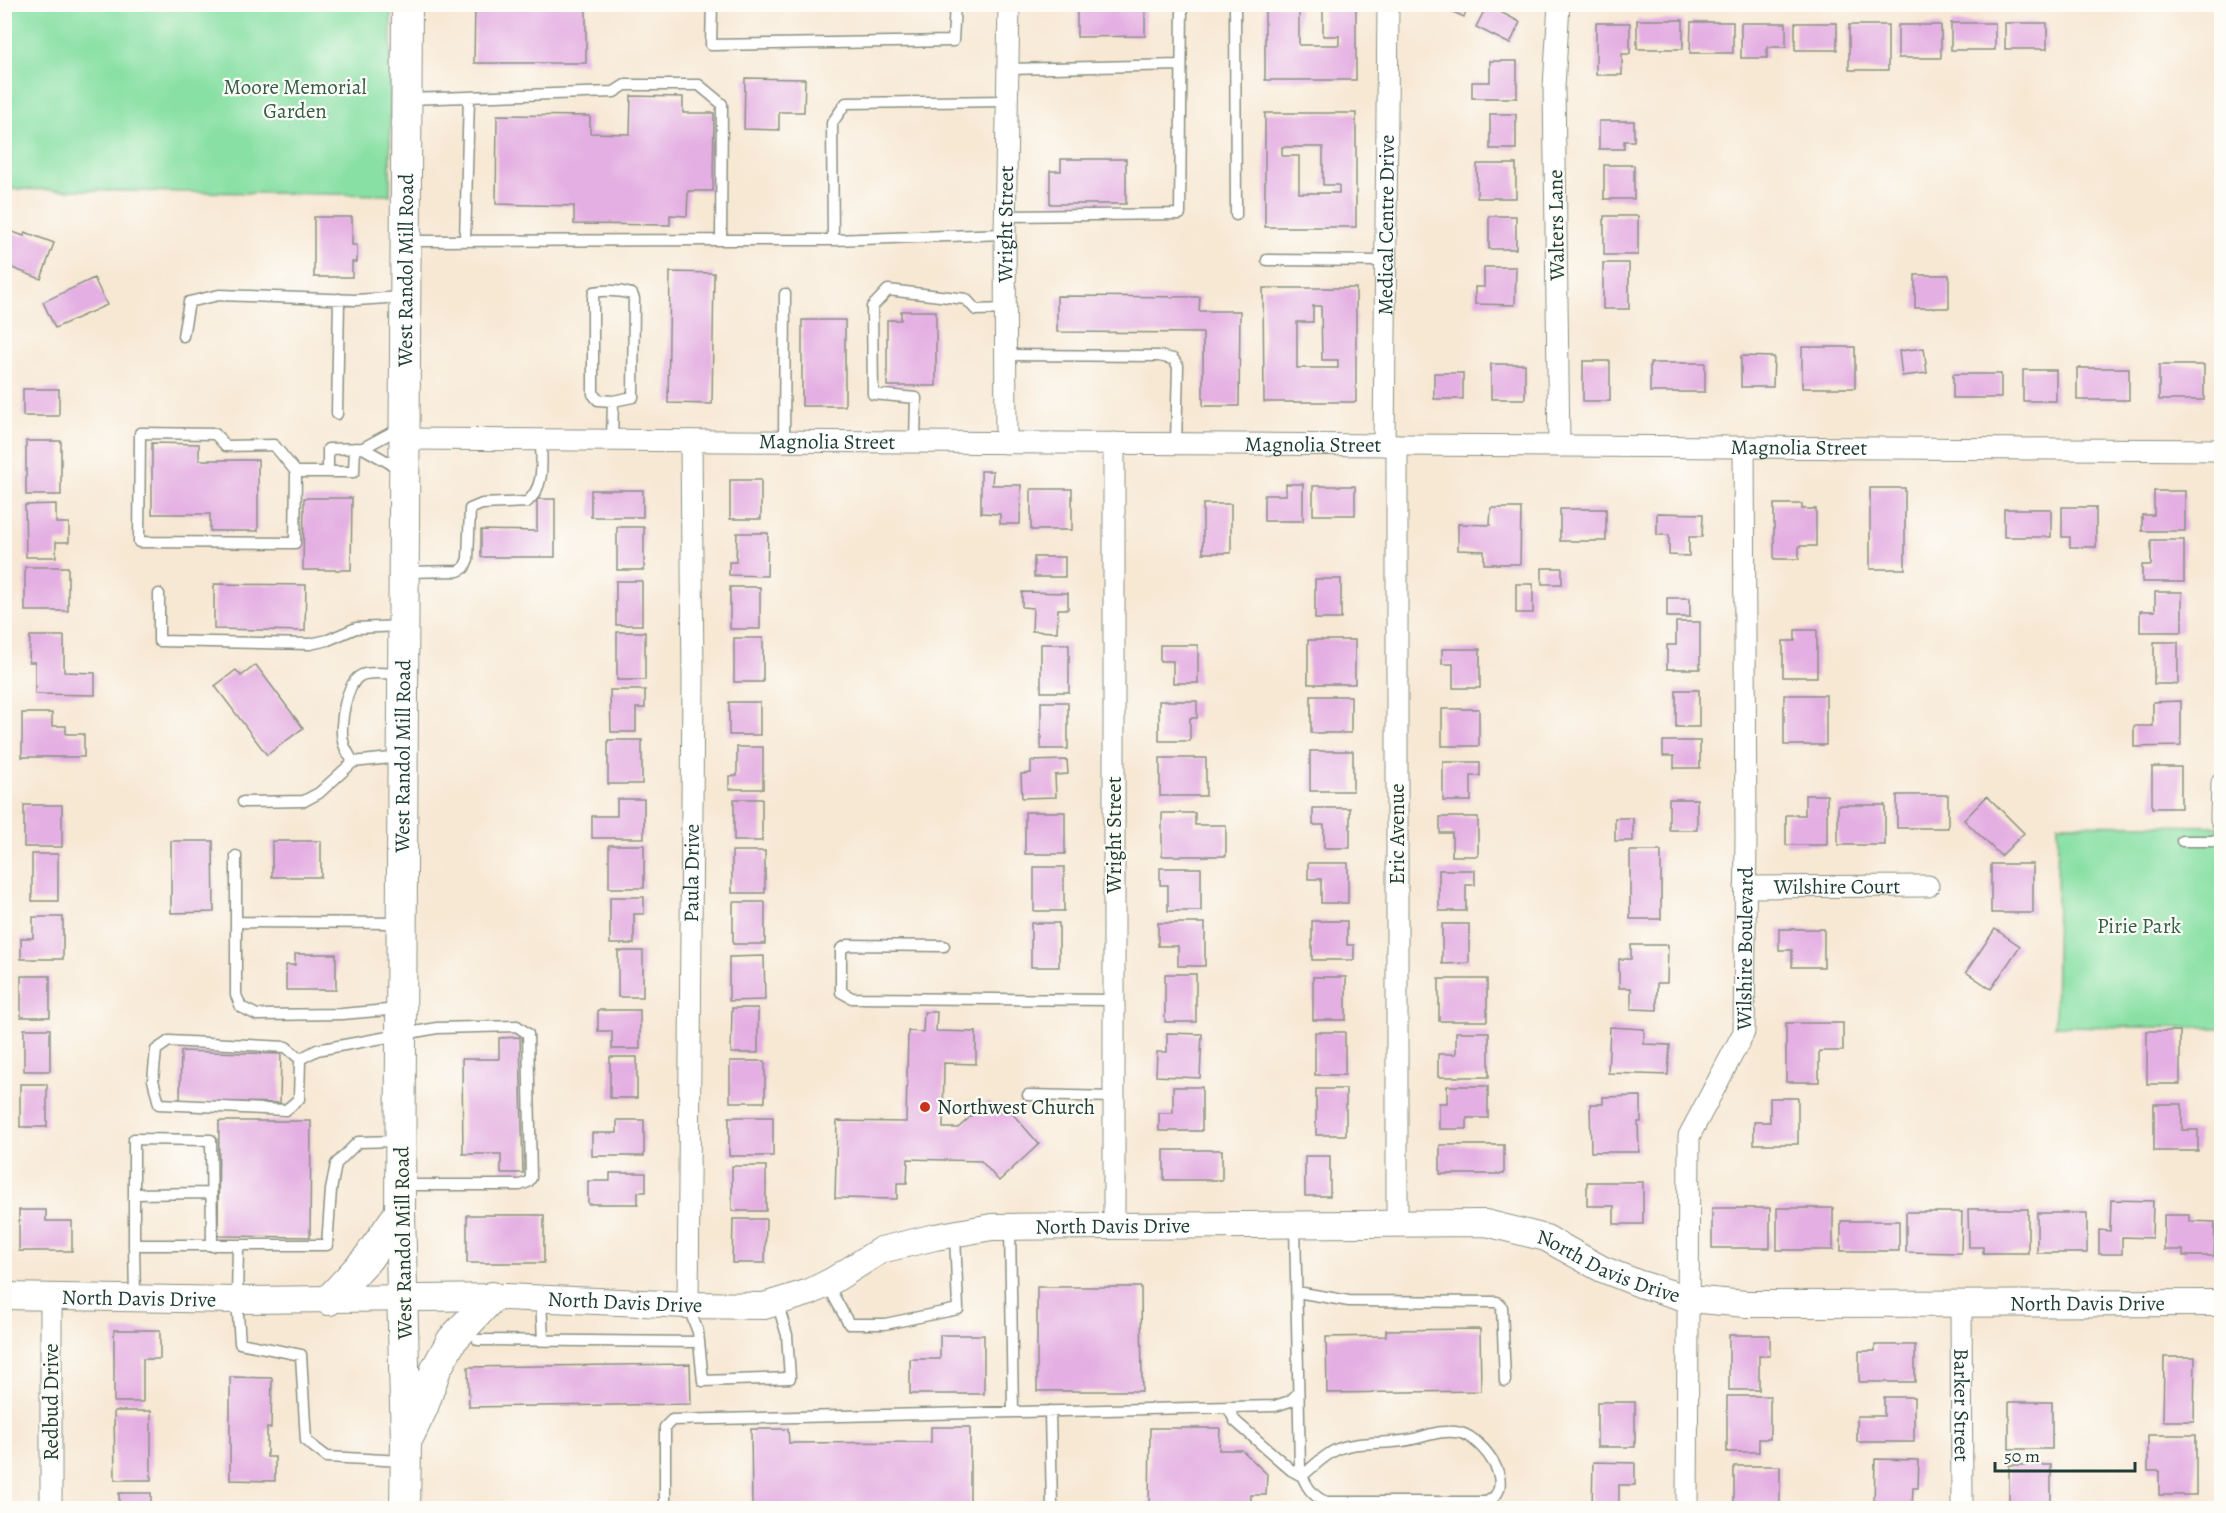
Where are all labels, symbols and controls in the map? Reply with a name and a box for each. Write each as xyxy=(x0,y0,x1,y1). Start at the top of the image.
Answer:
park label: Moore Memorial Garden xyxy=(223,73,367,125)
street label: Medical Centre Drive xyxy=(1371,134,1401,316)
street label: Wright Street xyxy=(991,165,1020,284)
street label: Walters Lane xyxy=(1541,169,1571,282)
street label: West Randol Mill Road xyxy=(391,173,420,368)
street label: Magnolia Street xyxy=(759,427,895,456)
street label: Magnolia Street xyxy=(1245,430,1381,459)
street label: Magnolia Street xyxy=(1731,433,1867,462)
street label: West Randol Mill Road xyxy=(388,659,417,854)
street label: Wright Street xyxy=(1100,776,1128,895)
street label: Eric Avenue xyxy=(1383,783,1411,885)
street label: Paula Drive xyxy=(677,824,706,922)
street label: Wilshire Boulevard xyxy=(1730,866,1760,1032)
street label: Wilshire Court xyxy=(1773,872,1900,901)
park label: Pirie Park xyxy=(2097,912,2182,940)
place label: Northwest Church xyxy=(937,1093,1095,1121)
marker: Northwest Church xyxy=(918,1100,932,1114)
street label: West Randol Mill Road xyxy=(387,1145,419,1341)
street label: North Davis Drive xyxy=(1035,1211,1190,1241)
street label: North Davis Drive xyxy=(1534,1222,1684,1309)
street label: North Davis Drive xyxy=(61,1283,217,1314)
street label: North Davis Drive xyxy=(547,1285,702,1319)
street label: North Davis Drive xyxy=(2010,1289,2165,1317)
street label: Redbud Drive xyxy=(37,1343,65,1461)
street label: Barker Street xyxy=(1947,1348,1976,1462)
scale bar xyxy=(1995,1435,2134,1473)
text: 50 m xyxy=(2004,1444,2040,1468)

